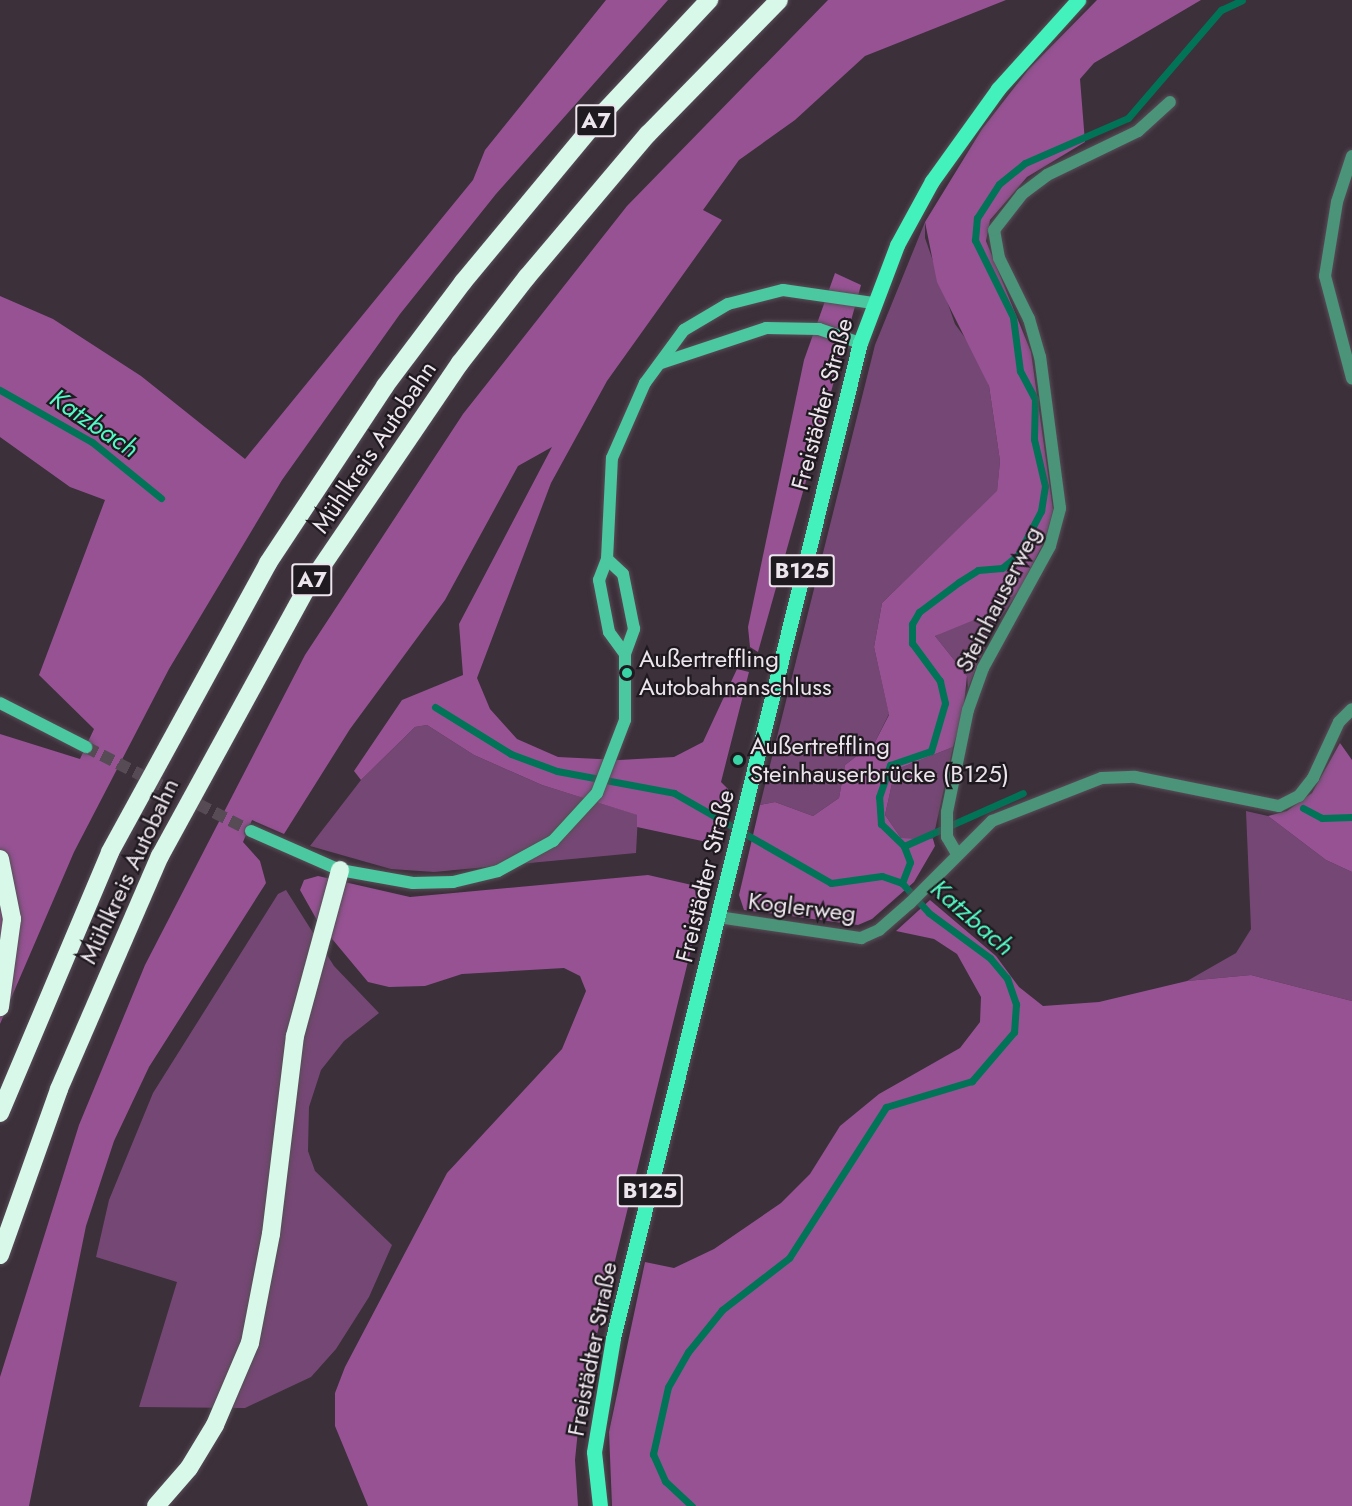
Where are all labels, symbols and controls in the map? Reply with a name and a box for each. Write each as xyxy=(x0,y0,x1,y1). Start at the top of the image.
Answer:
road number: A7 xyxy=(575,102,617,140)
street label: Freistädter Straße xyxy=(785,315,859,493)
street label: Mühlkreis Autobahn xyxy=(306,356,442,538)
water label: Katzbach xyxy=(44,383,144,465)
street label: Steinhauserweg xyxy=(949,521,1047,677)
road number: B125 xyxy=(768,552,836,590)
road number: A7 xyxy=(291,561,333,599)
place label: Außertreffling Autobahnanschluss xyxy=(639,645,832,701)
marker: Außertreffling Autobahnanschluss xyxy=(620,666,634,680)
place label: Außertreffling Steinhauserbrücke (B125) xyxy=(750,732,1009,788)
marker: Außertreffling Steinhauserbrücke (B125) xyxy=(731,753,745,767)
street label: Mühlkreis Autobahn xyxy=(73,774,185,968)
street label: Freistädter Straße xyxy=(670,787,740,965)
water label: Katzbach xyxy=(924,873,1020,963)
street label: Koglerweg xyxy=(746,886,858,928)
road number: B125 xyxy=(616,1172,684,1210)
street label: Freistädter Straße xyxy=(561,1259,623,1439)

